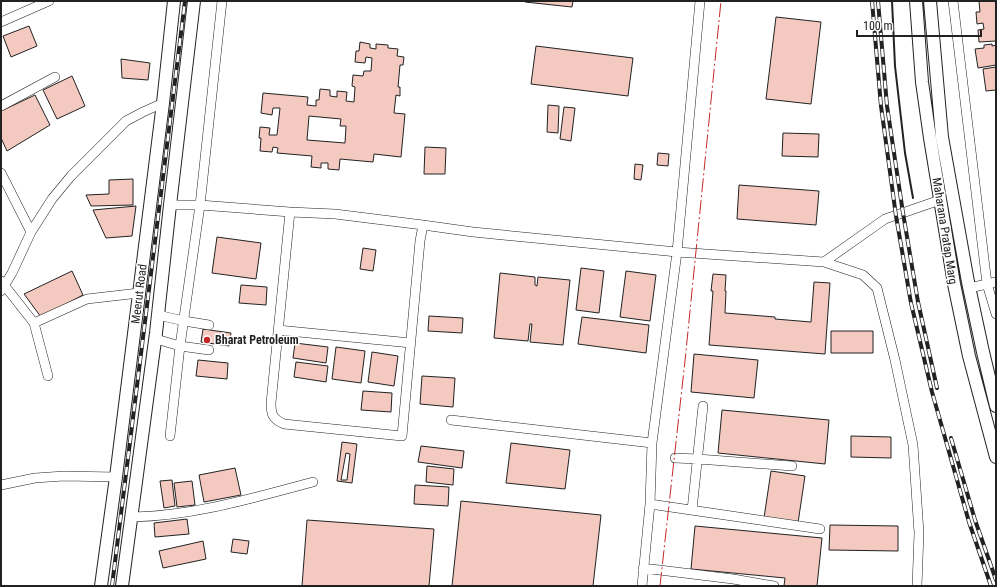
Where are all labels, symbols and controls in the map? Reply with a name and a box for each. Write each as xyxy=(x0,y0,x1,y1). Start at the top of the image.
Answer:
scale bar xyxy=(857,12,981,38)
text: 100 m xyxy=(863,19,893,33)
street label: Maharana Pratap Marg xyxy=(930,177,960,285)
street label: Meerut Road xyxy=(128,263,150,325)
place label: Bharat Petroleum xyxy=(215,333,299,347)
marker: Bharat Petroleum xyxy=(202,335,212,345)

